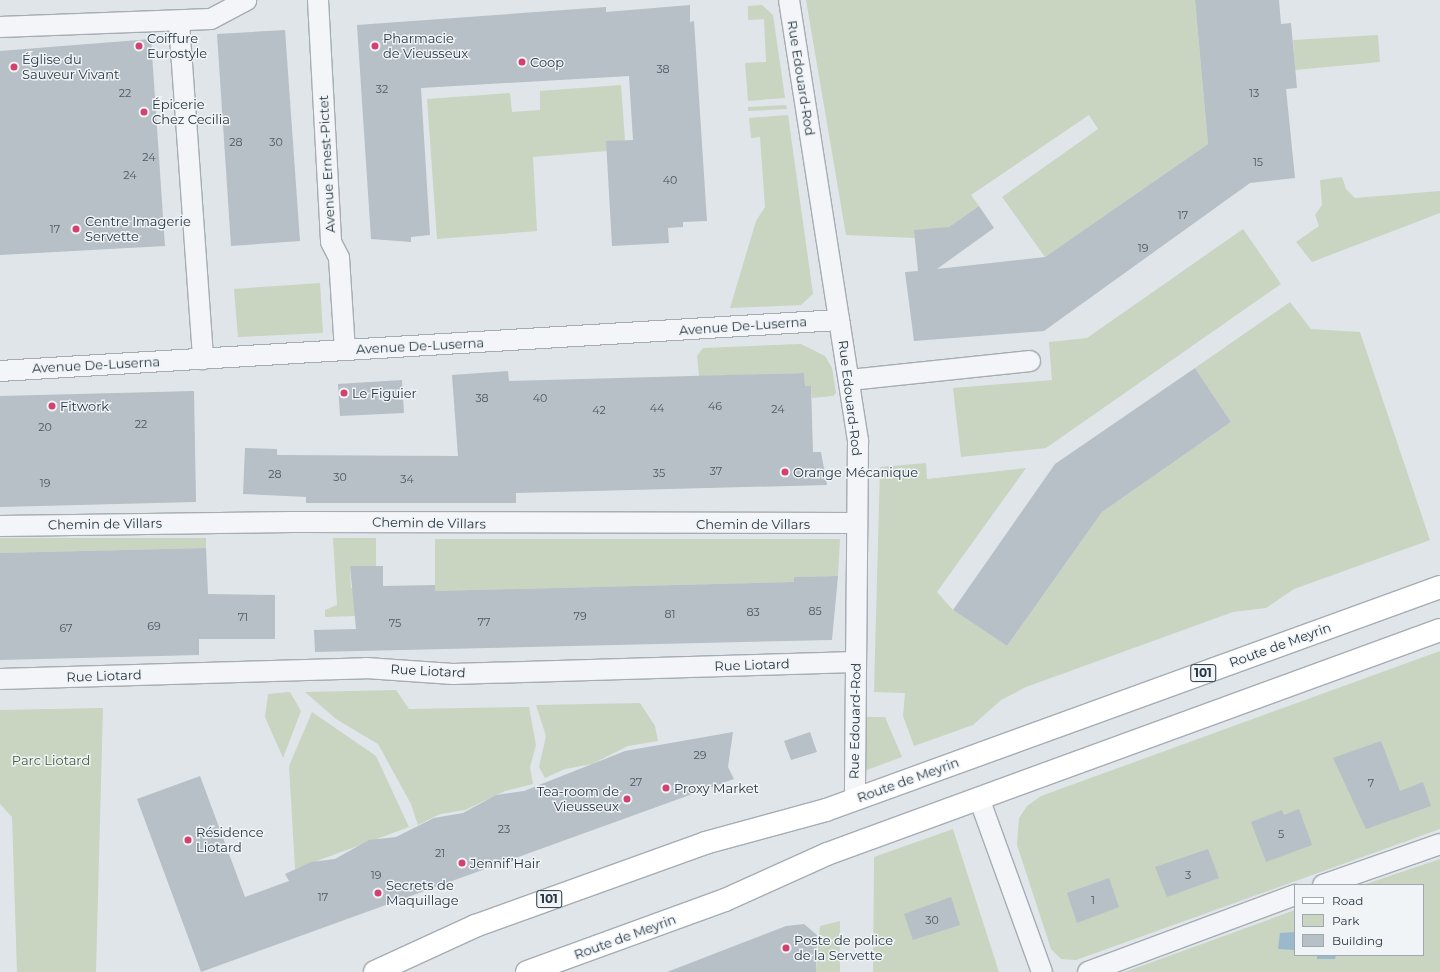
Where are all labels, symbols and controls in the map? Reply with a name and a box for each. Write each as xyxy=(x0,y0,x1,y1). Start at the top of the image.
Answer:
street label: Rue Edouard-Rod xyxy=(784,19,818,137)
place label: Coiffure Eurostyle xyxy=(147,31,207,62)
place label: Pharmacie de Vieusseux xyxy=(383,31,468,62)
marker: Coiffure Eurostyle xyxy=(134,41,144,51)
marker: Pharmacie de Vieusseux xyxy=(370,41,380,51)
place label: Église du Sauveur Vivant xyxy=(22,52,119,83)
place label: Coop xyxy=(530,54,564,70)
marker: Coop xyxy=(517,57,527,67)
marker: Église du Sauveur Vivant xyxy=(9,62,19,72)
house number: 38 xyxy=(656,62,670,76)
house number: 32 xyxy=(376,82,388,96)
house number: 22 xyxy=(119,86,131,100)
house number: 13 xyxy=(1249,86,1259,100)
street label: Avenue Ernest-Pictet xyxy=(316,95,338,233)
place label: Épicerie Chez Cecilia xyxy=(152,97,230,128)
marker: Épicerie Chez Cecilia xyxy=(139,107,149,117)
house number: 28 xyxy=(229,135,243,149)
house number: 30 xyxy=(269,135,283,149)
house number: 24 xyxy=(142,150,156,164)
house number: 15 xyxy=(1253,155,1263,169)
house number: 24 xyxy=(123,168,137,182)
house number: 40 xyxy=(663,173,677,187)
house number: 17 xyxy=(1178,208,1188,222)
place label: Centre Imagerie Servette xyxy=(85,214,191,245)
house number: 17 xyxy=(50,222,60,236)
marker: Centre Imagerie Servette xyxy=(70,223,82,235)
house number: 19 xyxy=(1138,241,1148,255)
street label: Avenue De-Luserna xyxy=(679,314,807,338)
street label: Avenue De-Luserna xyxy=(356,335,484,357)
street label: Rue Edouard-Rod xyxy=(835,339,865,457)
street label: Avenue De-Luserna xyxy=(32,354,160,376)
place label: Le Figuier xyxy=(352,385,417,401)
marker: Le Figuier xyxy=(339,388,349,398)
house number: 38 xyxy=(475,391,489,405)
house number: 40 xyxy=(533,391,547,405)
place label: Fitwork xyxy=(60,398,109,414)
house number: 46 xyxy=(708,399,722,413)
marker: Fitwork xyxy=(47,401,57,411)
house number: 44 xyxy=(650,401,664,415)
house number: 24 xyxy=(771,402,785,416)
house number: 42 xyxy=(592,403,606,417)
house number: 22 xyxy=(135,417,147,431)
house number: 20 xyxy=(38,420,52,434)
house number: 37 xyxy=(710,464,722,478)
place label: Orange Mécanique xyxy=(793,464,918,480)
house number: 35 xyxy=(653,466,665,480)
house number: 28 xyxy=(268,467,282,481)
marker: Orange Mécanique xyxy=(780,467,790,477)
house number: 30 xyxy=(333,470,347,484)
house number: 34 xyxy=(400,472,414,486)
house number: 19 xyxy=(40,476,50,490)
street label: Chemin de Villars xyxy=(372,514,486,532)
street label: Chemin de Villars xyxy=(48,515,162,533)
street label: Chemin de Villars xyxy=(696,516,810,532)
house number: 85 xyxy=(808,604,822,618)
house number: 83 xyxy=(746,605,760,619)
house number: 81 xyxy=(665,607,675,621)
house number: 79 xyxy=(573,609,587,623)
house number: 71 xyxy=(238,610,248,624)
house number: 77 xyxy=(478,615,490,629)
house number: 75 xyxy=(389,616,401,630)
house number: 69 xyxy=(147,619,161,633)
street label: Route de Meyrin xyxy=(1227,619,1333,671)
house number: 67 xyxy=(59,621,73,635)
street label: Rue Liotard xyxy=(714,656,790,674)
street label: Rue Liotard xyxy=(390,661,466,681)
street label: Rue Edouard-Rod xyxy=(846,663,864,779)
road number: 101 xyxy=(1190,663,1216,683)
street label: Rue Liotard xyxy=(66,667,142,685)
house number: 29 xyxy=(694,748,706,762)
park label: Parc Liotard xyxy=(12,752,90,768)
street label: Route de Meyrin xyxy=(855,754,961,806)
house number: 27 xyxy=(630,775,642,789)
house number: 7 xyxy=(1368,776,1374,790)
place label: Proxy Market xyxy=(674,780,759,796)
marker: Proxy Market xyxy=(661,783,671,793)
place label: Tea-room de Vieusseux xyxy=(537,784,619,815)
marker: Tea-room de Vieusseux xyxy=(622,794,632,804)
house number: 23 xyxy=(498,822,510,836)
place label: Résidence Liotard xyxy=(196,825,264,856)
house number: 5 xyxy=(1278,827,1284,841)
marker: Résidence Liotard xyxy=(183,835,193,845)
house number: 21 xyxy=(435,846,445,860)
place label: Jennif’Hair xyxy=(470,855,541,871)
marker: Jennif’Hair xyxy=(457,858,467,868)
house number: 19 xyxy=(371,868,381,882)
house number: 3 xyxy=(1185,868,1191,882)
place label: Secrets de Maquillage xyxy=(386,878,459,909)
legend xyxy=(1294,884,1424,956)
marker: Secrets de Maquillage xyxy=(373,888,383,898)
road number: 101 xyxy=(536,889,562,909)
house number: 17 xyxy=(318,890,328,904)
house number: 1 xyxy=(1091,893,1095,907)
text: Road xyxy=(1332,893,1363,908)
street label: Route de Meyrin xyxy=(572,911,678,963)
house number: 30 xyxy=(925,913,939,927)
text: Park xyxy=(1332,913,1359,928)
place label: Poste de police de la Servette xyxy=(794,933,893,964)
text: Building xyxy=(1332,933,1383,948)
marker: Poste de police de la Servette xyxy=(781,943,791,953)

